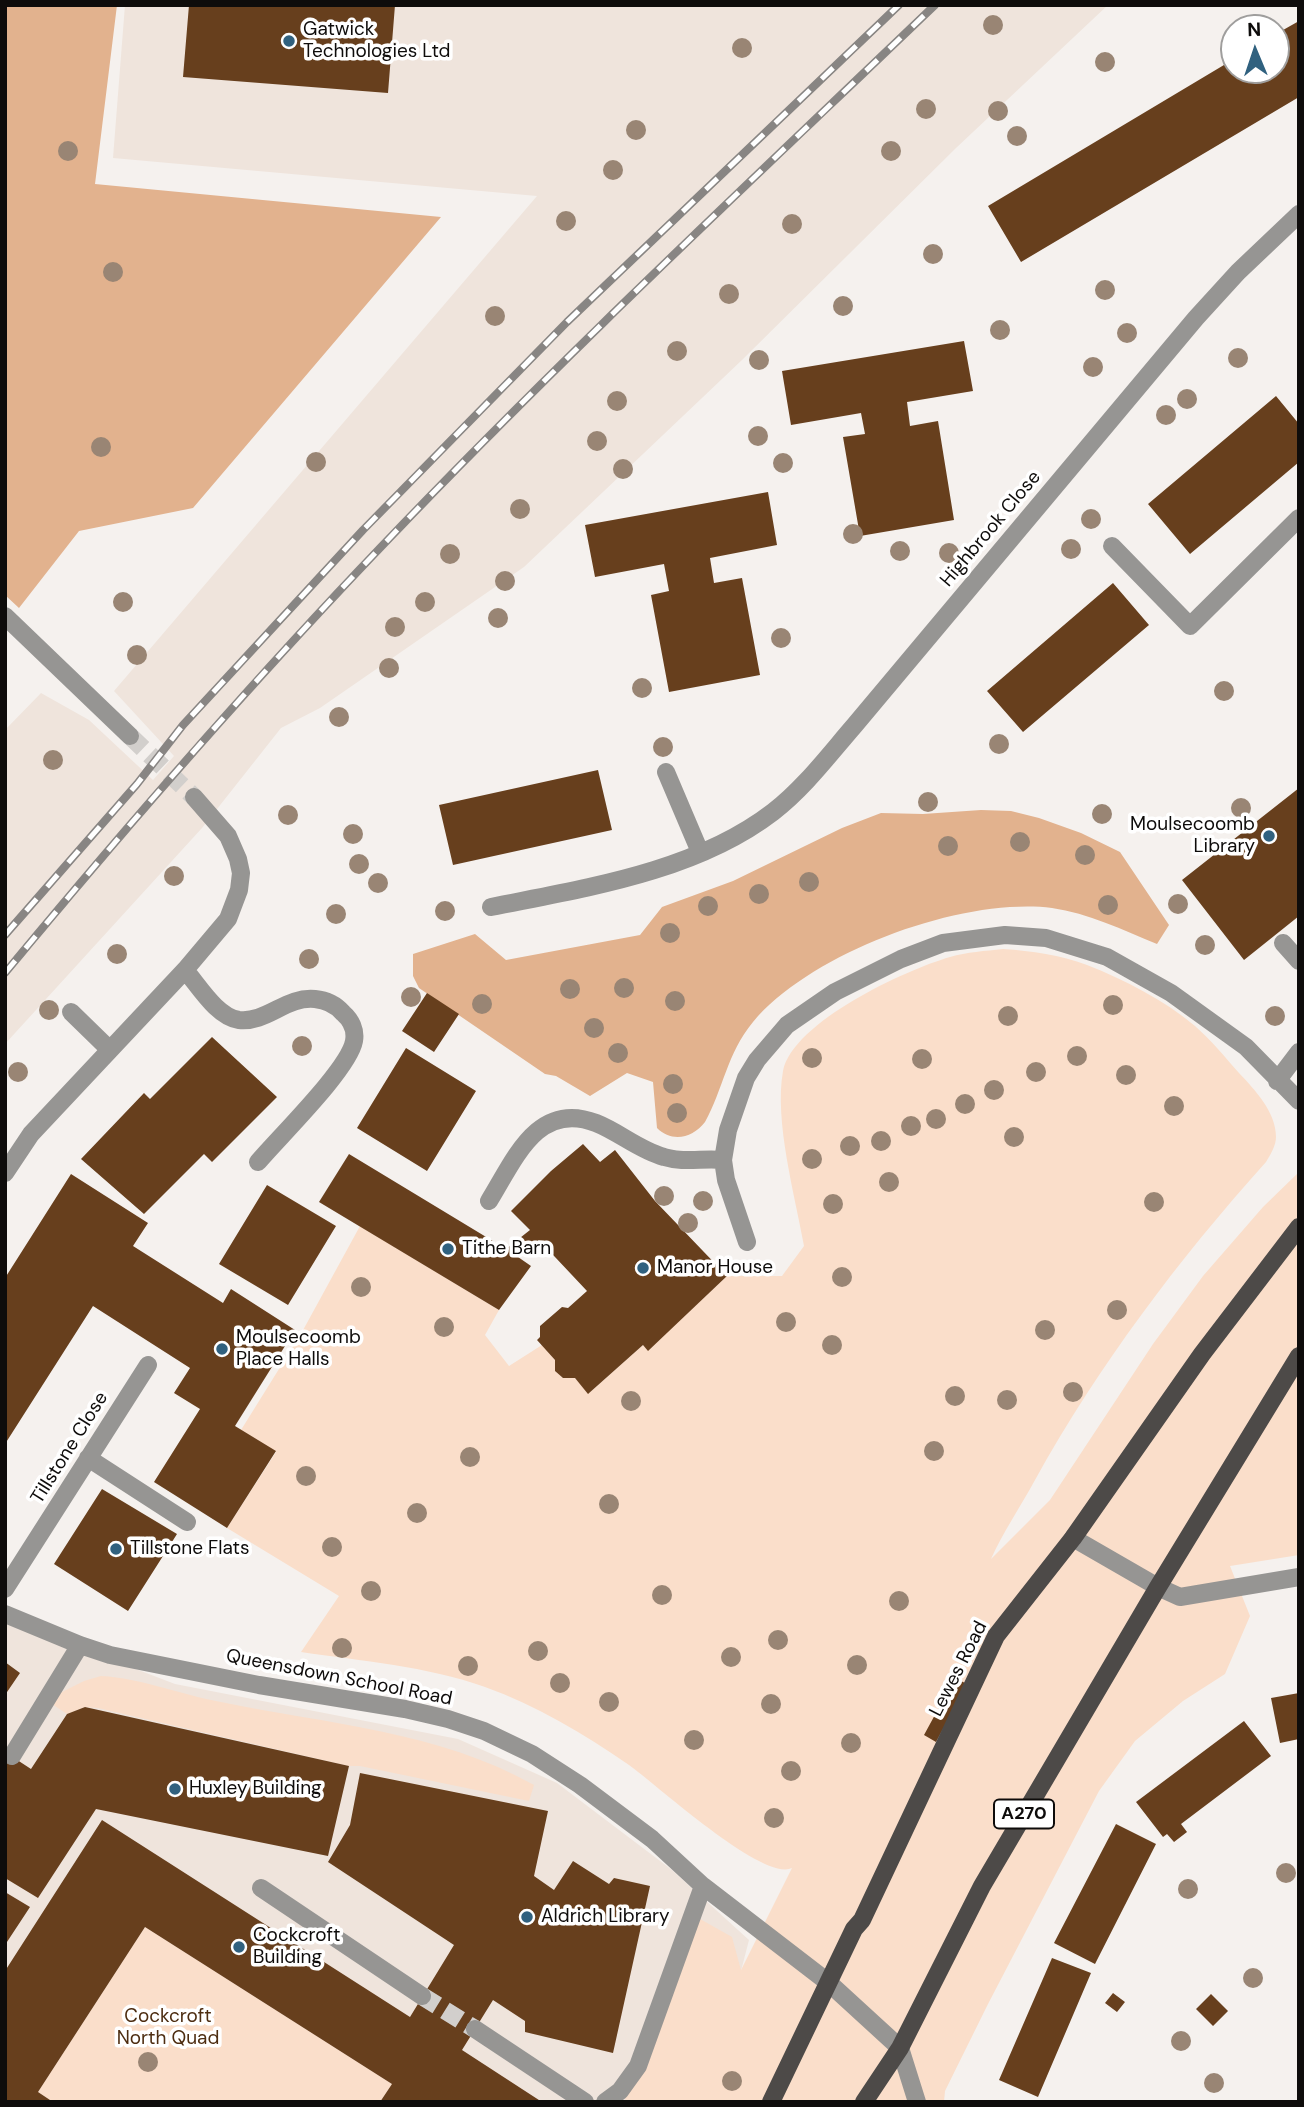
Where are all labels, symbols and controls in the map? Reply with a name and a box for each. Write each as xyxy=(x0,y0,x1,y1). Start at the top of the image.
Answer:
north arrow xyxy=(1220,14,1290,84)
text: N xyxy=(1247,17,1262,42)
place label: Gatwick Technologies Ltd xyxy=(303,19,451,63)
marker: Gatwick Technologies Ltd xyxy=(281,33,297,49)
street label: Highbrook Close xyxy=(936,466,1046,592)
place label: Moulsecoomb Library xyxy=(1130,814,1255,858)
marker: Moulsecoomb Library xyxy=(1261,828,1277,844)
place label: Tithe Barn xyxy=(462,1238,551,1260)
marker: Tithe Barn xyxy=(440,1241,456,1257)
place label: Manor House xyxy=(657,1257,773,1279)
marker: Manor House xyxy=(635,1260,651,1276)
place label: Moulsecoomb Place Halls xyxy=(236,1327,361,1371)
marker: Moulsecoomb Place Halls xyxy=(214,1341,230,1357)
street label: Tillstone Close xyxy=(27,1388,113,1508)
place label: Tillstone Flats xyxy=(130,1538,249,1560)
marker: Tillstone Flats xyxy=(108,1541,124,1557)
street label: Lewes Road xyxy=(925,1618,993,1720)
street label: Queensdown School Road xyxy=(224,1645,454,1711)
place label: Huxley Building xyxy=(189,1778,322,1800)
marker: Huxley Building xyxy=(167,1781,183,1797)
road number: A270 xyxy=(994,1800,1054,1828)
place label: Aldrich Library xyxy=(541,1906,670,1928)
marker: Aldrich Library xyxy=(519,1909,535,1925)
place label: Cockcroft Building xyxy=(253,1925,340,1969)
marker: Cockcroft Building xyxy=(231,1939,247,1955)
park label: Cockcroft North Quad xyxy=(117,2006,219,2050)

